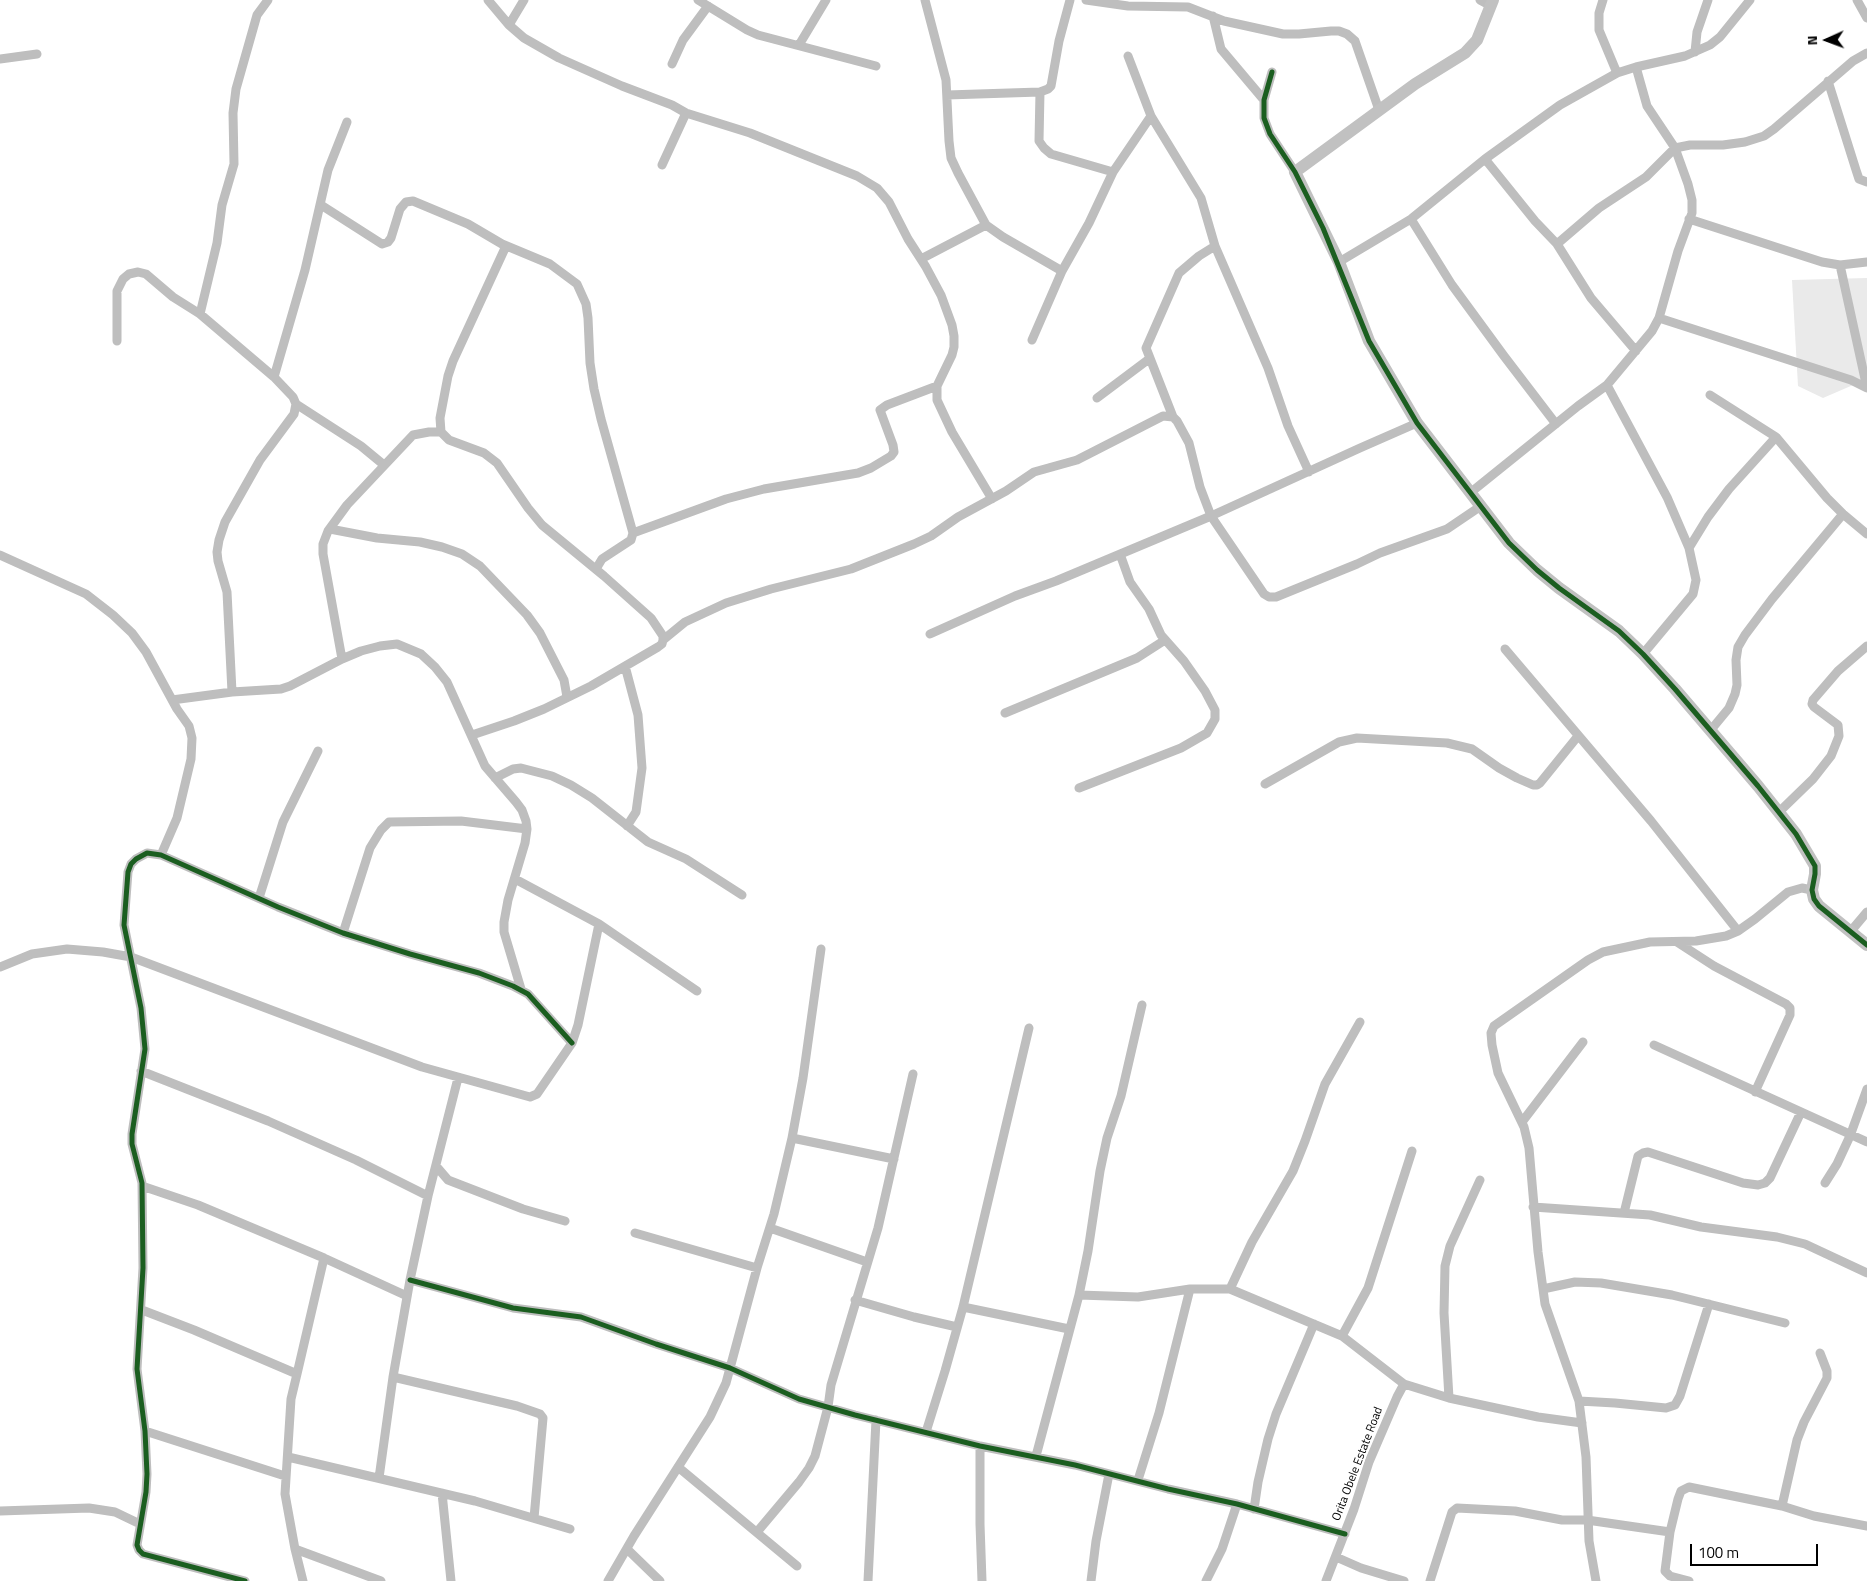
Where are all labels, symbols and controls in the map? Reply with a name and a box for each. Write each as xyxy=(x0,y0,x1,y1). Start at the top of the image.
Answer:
north arrow xyxy=(1802,15,1852,65)
text: N xyxy=(1801,35,1822,46)
street label: Orita Obele Estate Road xyxy=(1330,1405,1386,1523)
scale bar xyxy=(1692,1534,1820,1566)
text: 100 m xyxy=(1698,1541,1739,1564)

